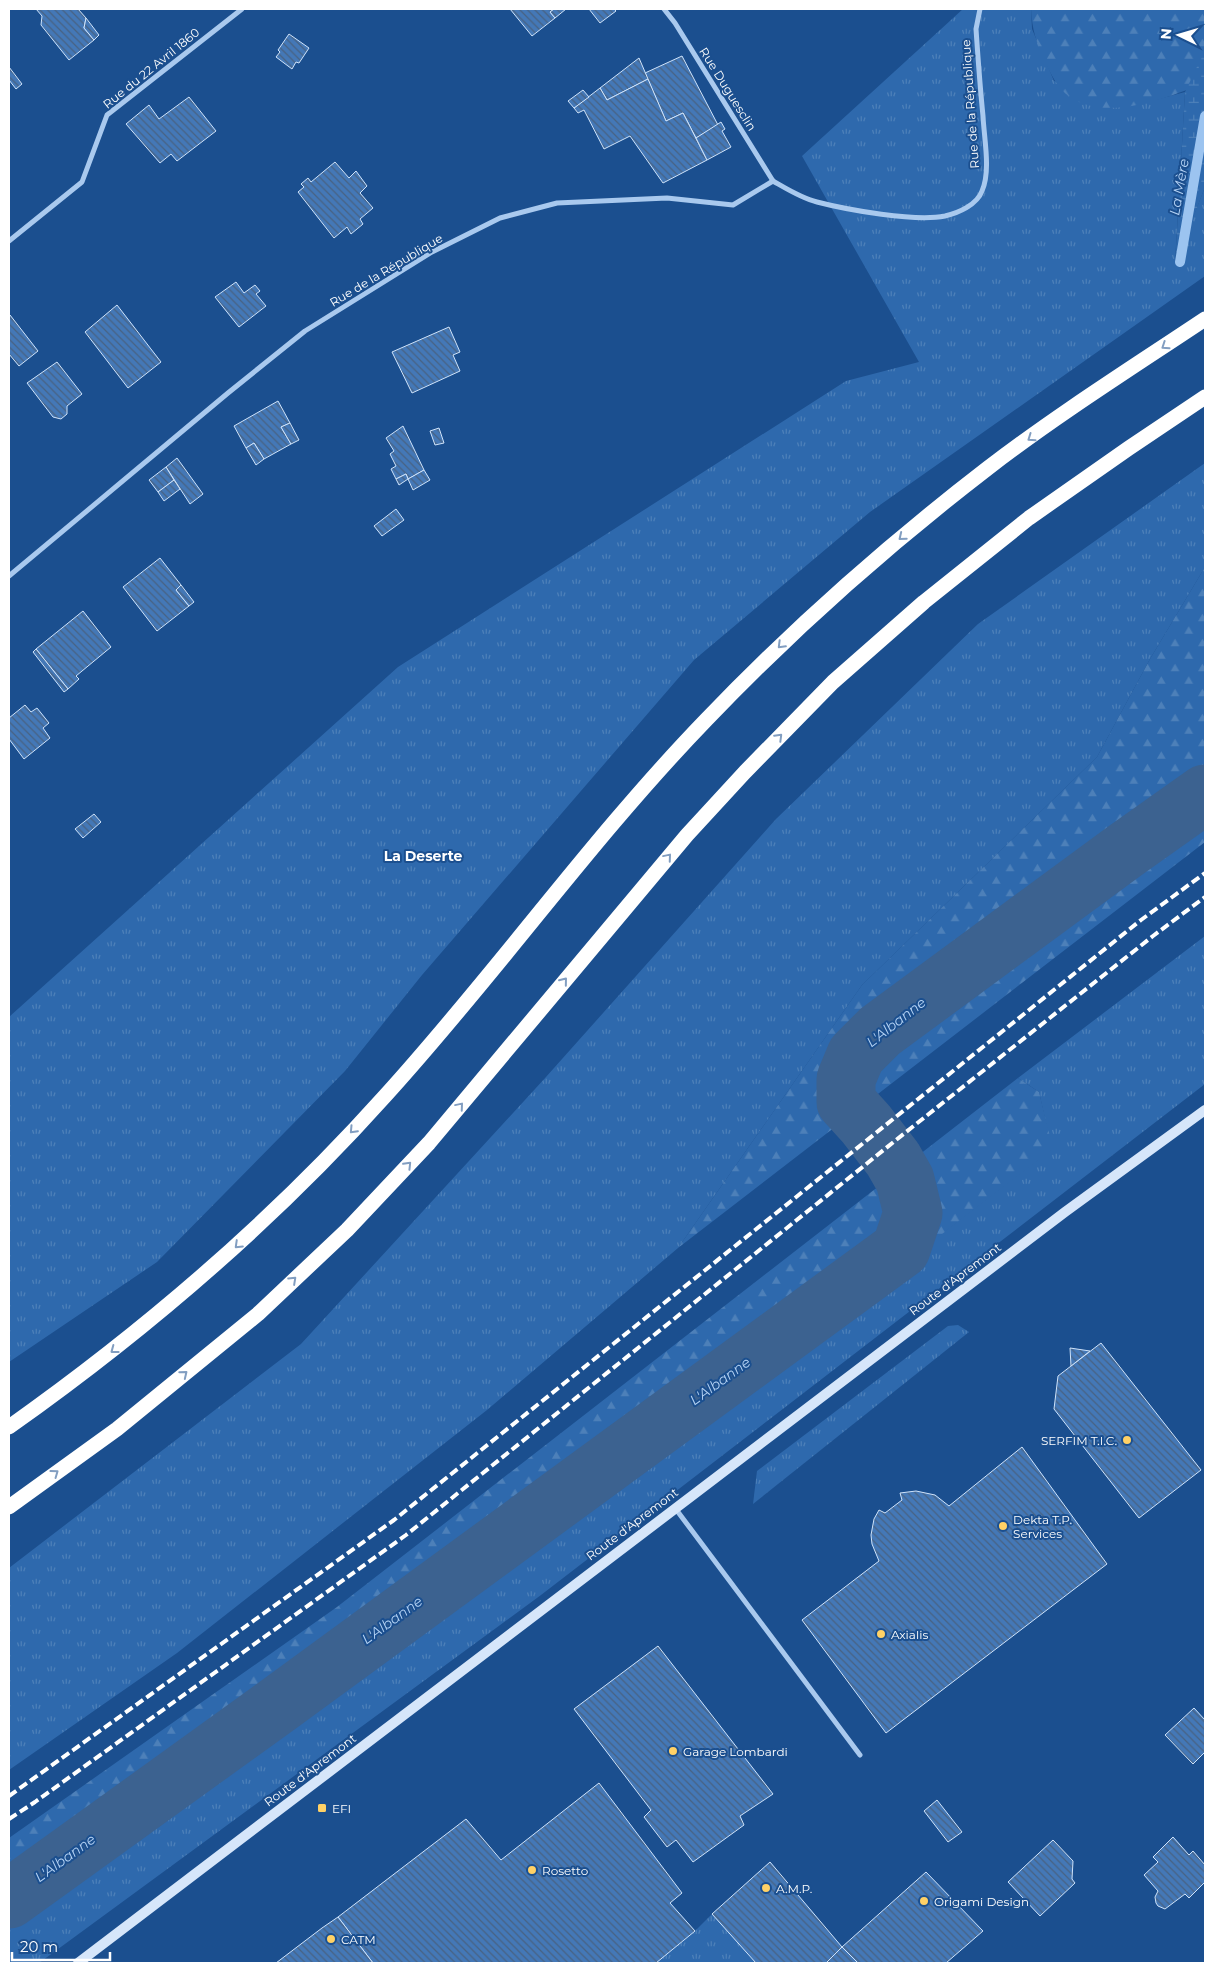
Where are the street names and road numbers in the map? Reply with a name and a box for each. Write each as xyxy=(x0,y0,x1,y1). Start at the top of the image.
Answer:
street label: Rue du 22 Avril 1860 xyxy=(100,25,202,111)
street label: Rue de la République xyxy=(958,39,982,169)
street label: Rue Duguesclin xyxy=(696,44,760,134)
street label: Rue de la République xyxy=(327,230,445,310)
street label: Route d'Apremont xyxy=(906,1239,1004,1318)
street label: Route d'Apremont xyxy=(583,1484,681,1563)
street label: Route d'Apremont xyxy=(261,1730,359,1809)

